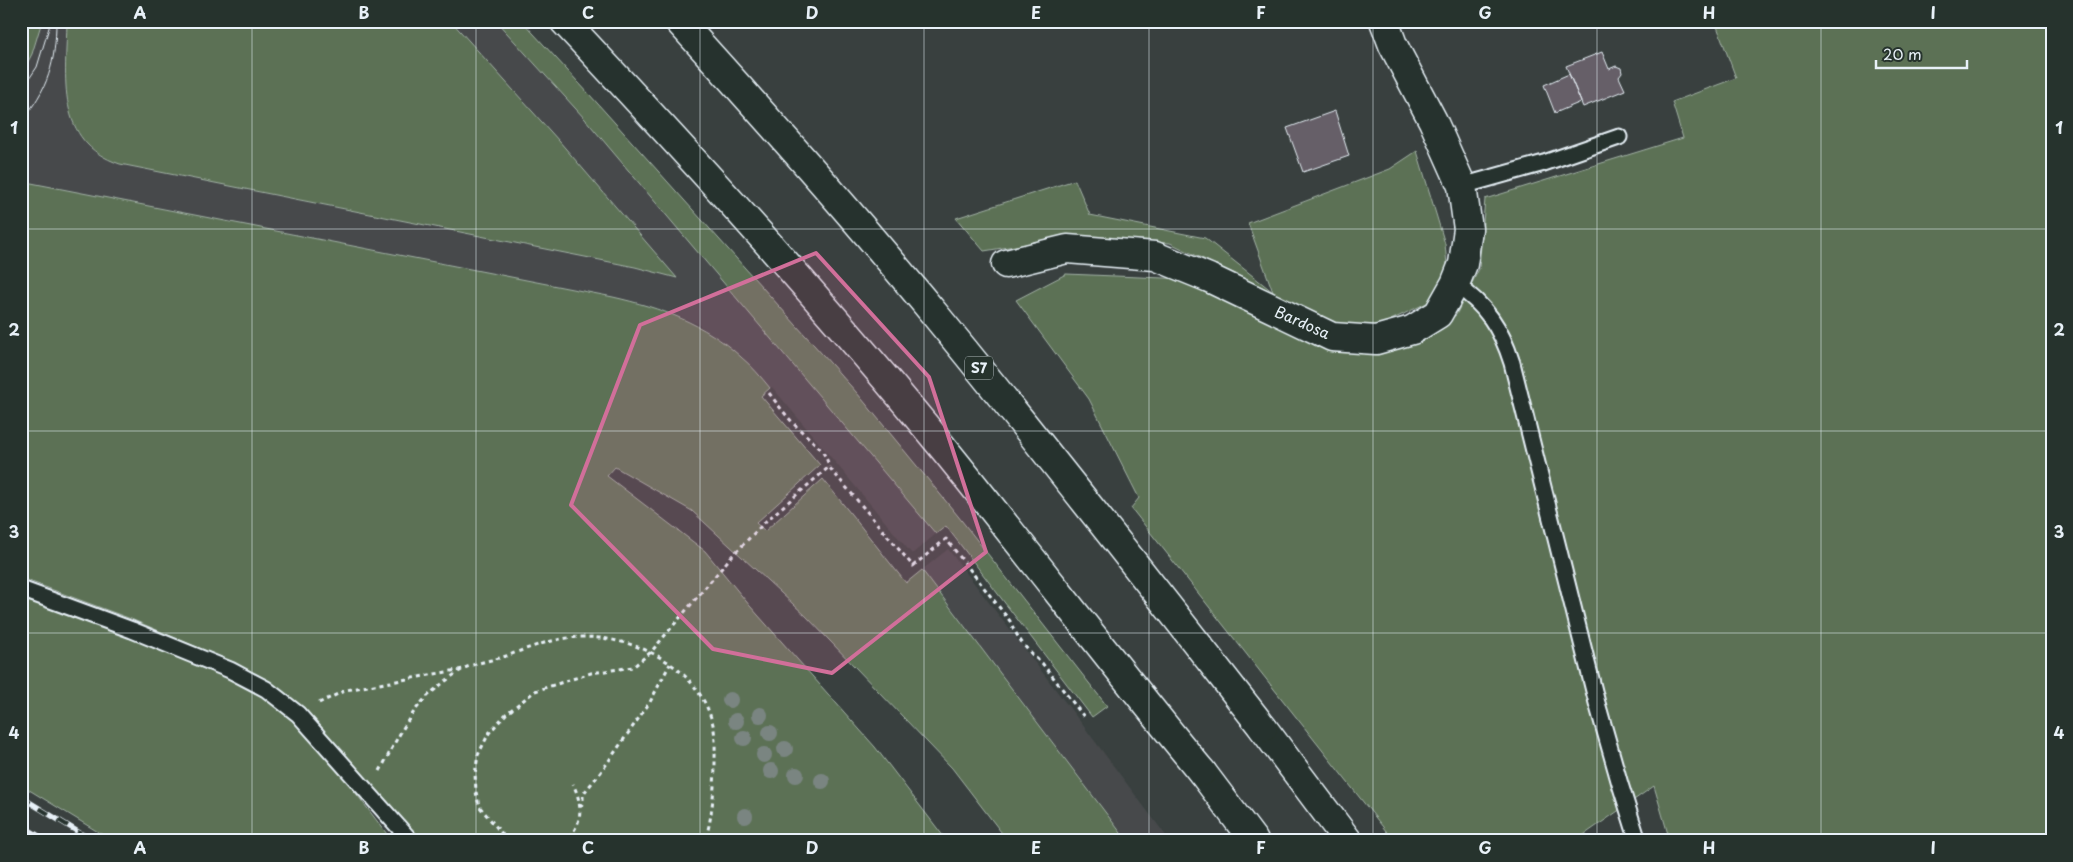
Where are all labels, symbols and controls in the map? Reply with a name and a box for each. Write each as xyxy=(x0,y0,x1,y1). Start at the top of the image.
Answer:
text: A xyxy=(134,0,147,24)
text: B xyxy=(359,0,370,24)
text: C xyxy=(582,0,594,24)
text: D xyxy=(806,0,818,24)
text: E xyxy=(1031,0,1041,24)
text: F xyxy=(1256,0,1266,24)
text: G xyxy=(1478,0,1492,24)
text: H xyxy=(1703,0,1715,24)
text: I xyxy=(1930,0,1936,24)
scale bar xyxy=(1876,38,1967,70)
text: 20 m xyxy=(1883,42,1922,65)
text: 1 xyxy=(10,115,18,139)
text: 1 xyxy=(2055,115,2063,139)
street label: Bardosa xyxy=(1271,299,1335,344)
text: 2 xyxy=(8,317,20,341)
text: 2 xyxy=(2053,317,2065,341)
road number: S7 xyxy=(965,356,993,379)
text: 3 xyxy=(9,519,19,543)
text: 3 xyxy=(2054,519,2064,543)
text: 4 xyxy=(9,720,20,744)
text: 4 xyxy=(2054,720,2065,744)
text: A xyxy=(134,835,147,859)
text: B xyxy=(359,835,370,859)
text: C xyxy=(582,835,594,859)
text: D xyxy=(806,835,818,859)
text: E xyxy=(1031,835,1041,859)
text: F xyxy=(1256,835,1266,859)
text: G xyxy=(1478,835,1492,859)
text: H xyxy=(1703,835,1715,859)
text: I xyxy=(1930,835,1936,859)

